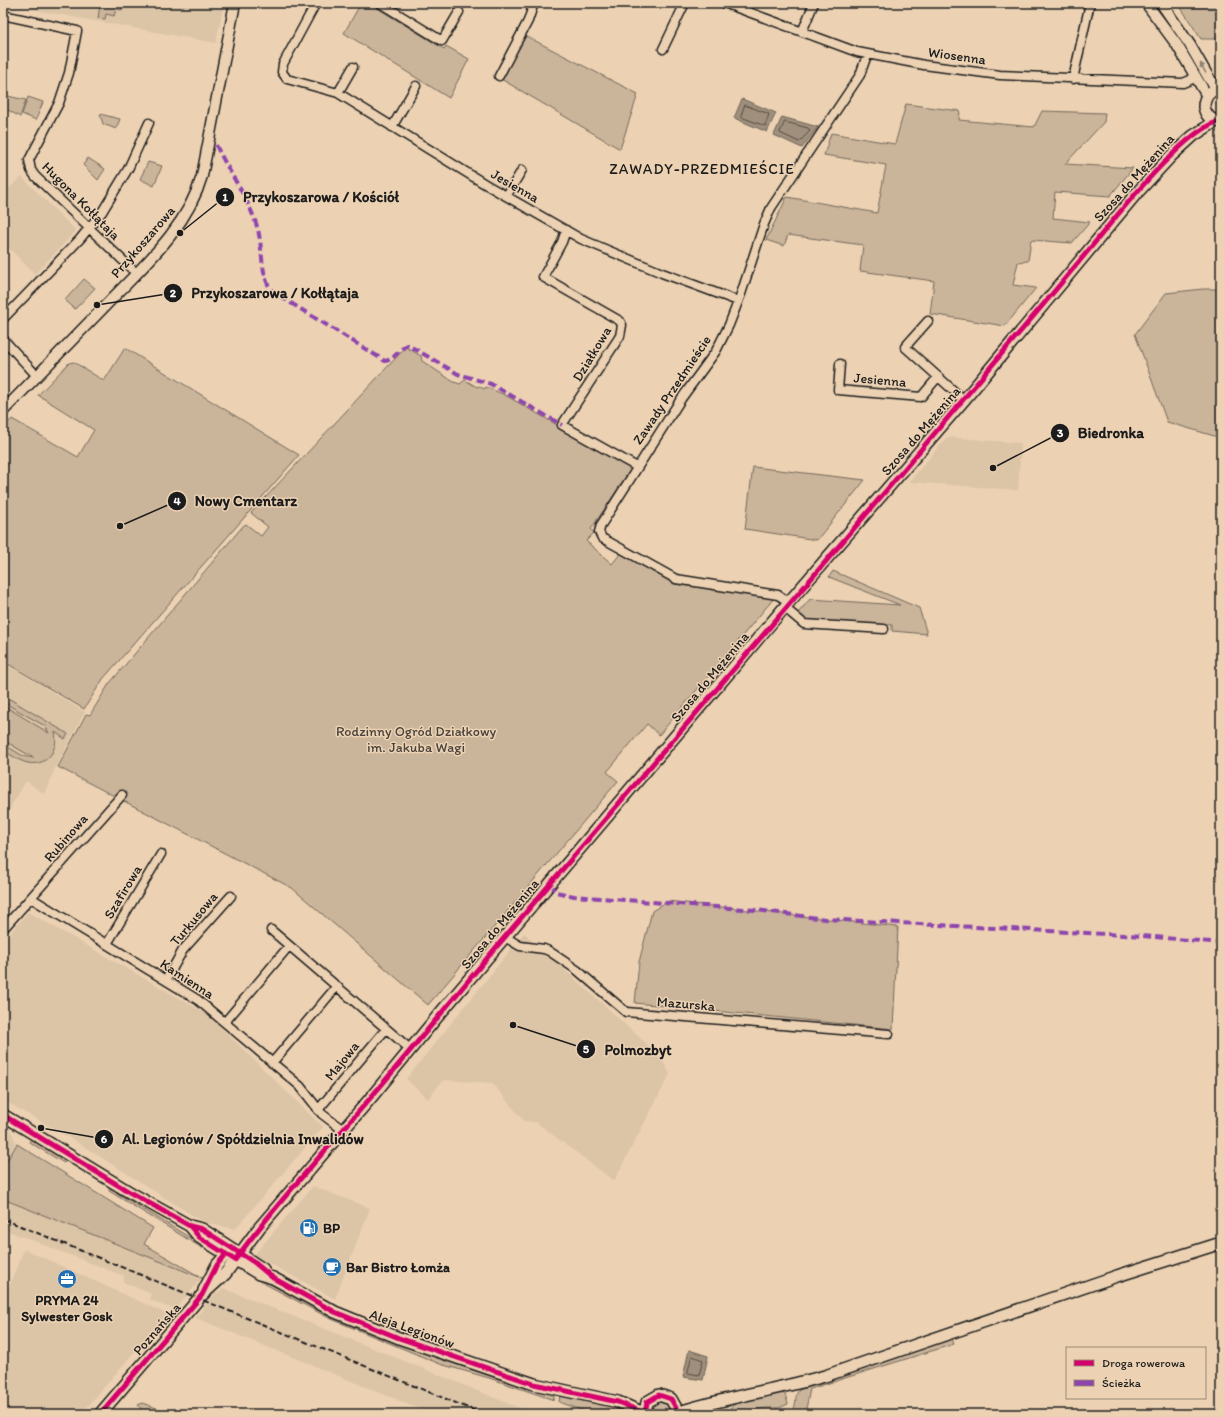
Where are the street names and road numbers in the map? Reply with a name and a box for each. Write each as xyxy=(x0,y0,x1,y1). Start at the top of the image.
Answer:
street label: Wiosenna xyxy=(927,44,988,69)
street label: Szosa do Mężenina xyxy=(1090,130,1178,226)
street label: Hugona Kołłątaja xyxy=(38,158,124,244)
street label: Jesienna xyxy=(488,165,543,207)
street label: Przykoszarowa xyxy=(107,202,179,282)
street label: Działkowa xyxy=(569,323,615,385)
street label: Zawady Przedmieście xyxy=(629,332,715,448)
street label: Jesienna xyxy=(853,369,908,391)
street label: Szosa do Mężenina xyxy=(878,382,965,479)
street label: Szosa do Mężenina xyxy=(667,628,753,726)
street label: Rubinowa xyxy=(40,810,92,866)
street label: Szafirowa xyxy=(100,861,146,922)
street label: Szosa do Mężenina xyxy=(457,875,543,973)
street label: Turkusowa xyxy=(167,888,222,949)
street label: Kamienna xyxy=(157,955,218,1003)
street label: Mazurska xyxy=(656,993,717,1015)
street label: Majowa xyxy=(321,1037,363,1084)
street label: Poznańska xyxy=(130,1299,185,1359)
street label: Aleja Legionów xyxy=(367,1306,457,1352)

